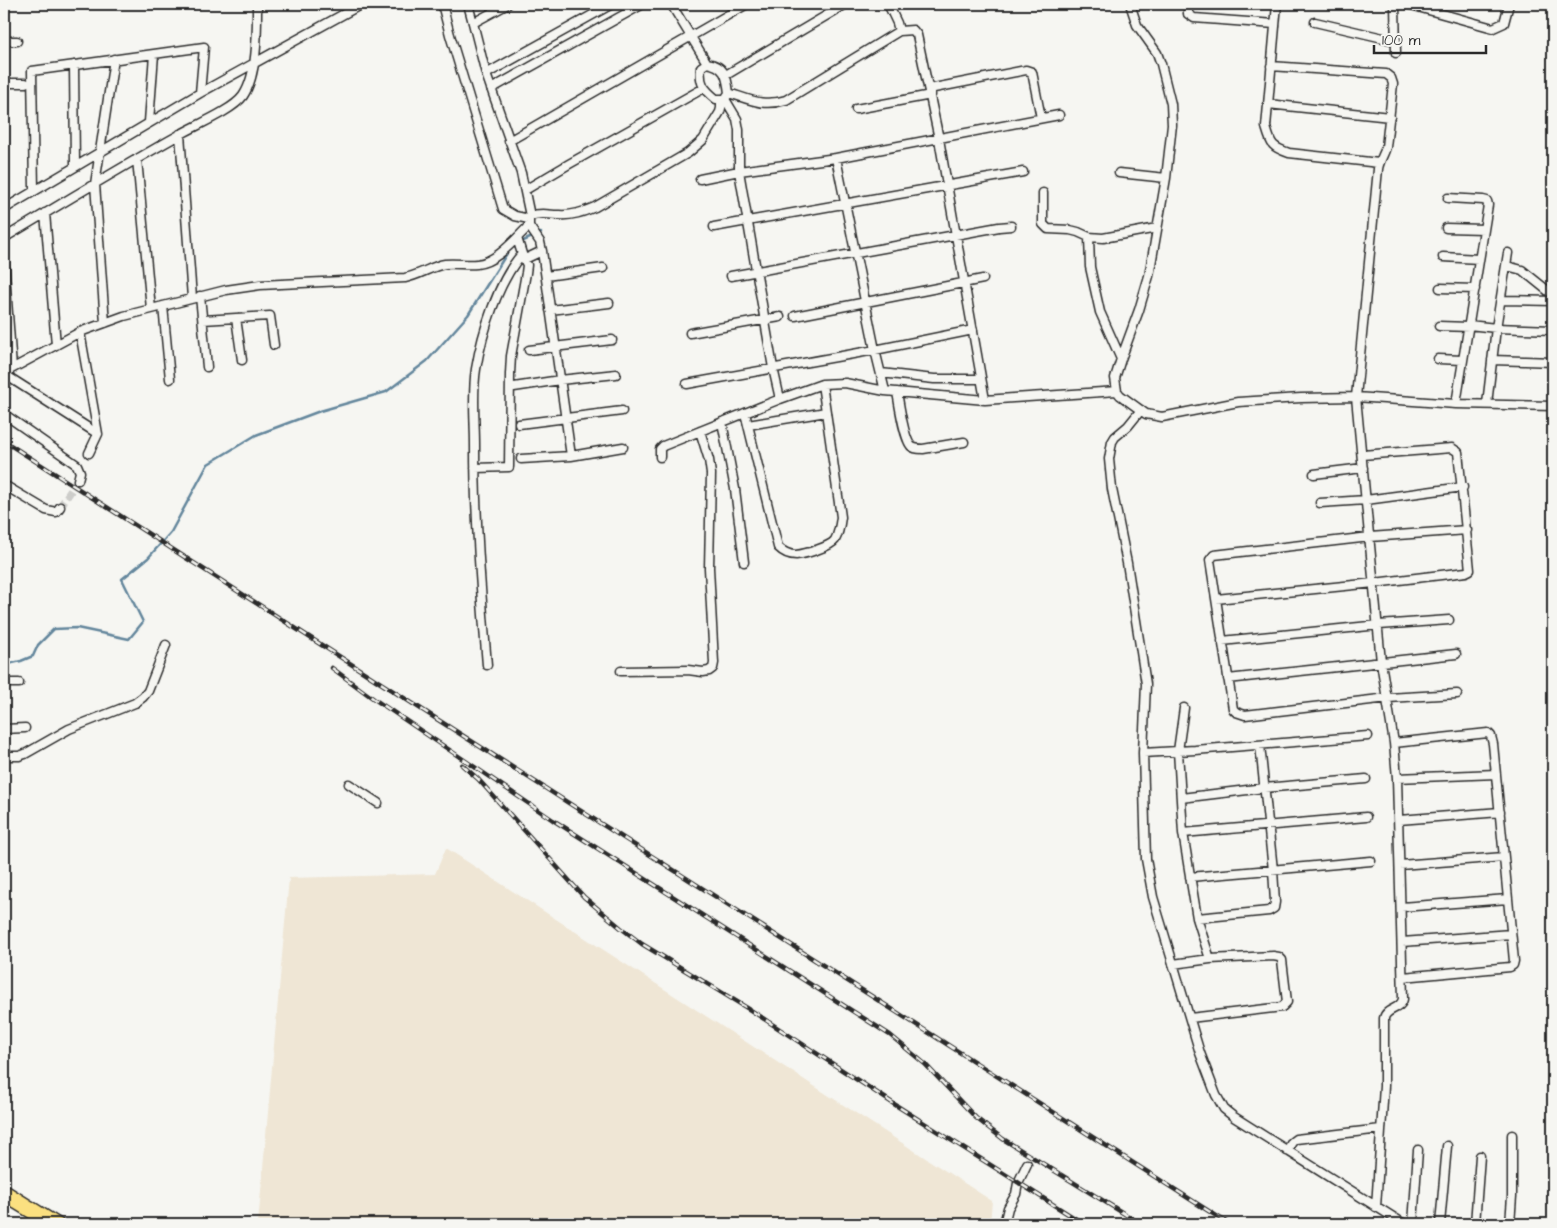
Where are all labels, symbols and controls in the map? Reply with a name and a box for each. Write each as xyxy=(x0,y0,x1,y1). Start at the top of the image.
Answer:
scale bar xyxy=(1374,22,1487,54)
text: 100 m xyxy=(1382,30,1421,51)

